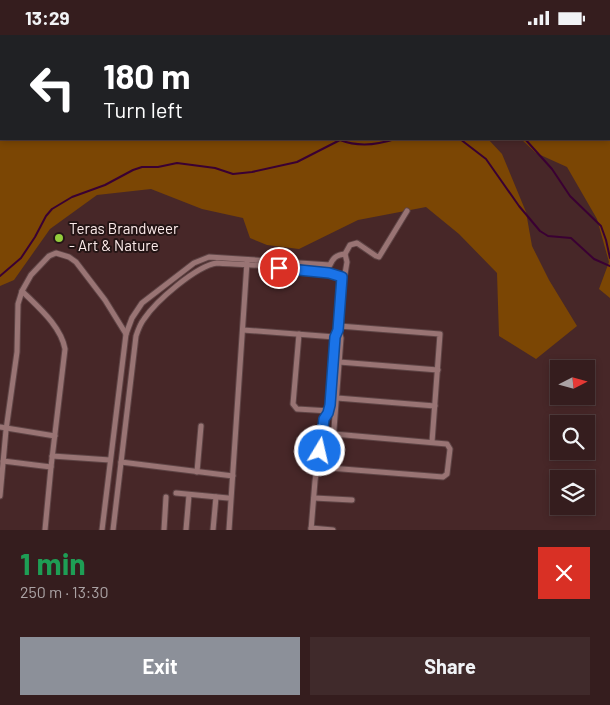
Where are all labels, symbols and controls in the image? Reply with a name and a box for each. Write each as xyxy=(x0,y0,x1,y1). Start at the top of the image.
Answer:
text: 13:29 xyxy=(25,6,70,29)
text: 180 m xyxy=(103,54,191,96)
icon: left xyxy=(20,55,85,120)
text: Turn left xyxy=(103,96,183,122)
place label: Teras Brandweer - Art & Nature xyxy=(69,219,179,254)
marker: Teras Brandweer - Art & Nature xyxy=(53,232,65,244)
pin xyxy=(258,247,300,289)
icon: arrive xyxy=(265,254,293,282)
north arrow xyxy=(550,360,595,405)
map controls xyxy=(550,360,595,515)
button: search xyxy=(550,415,595,460)
position arrow xyxy=(293,424,345,476)
button: layers xyxy=(550,470,595,515)
text: 1 min xyxy=(20,545,86,581)
button: close xyxy=(538,547,590,599)
text: 250 m · 13:30 xyxy=(20,582,109,601)
button: Exit xyxy=(20,637,300,695)
button: Share xyxy=(310,637,590,695)

